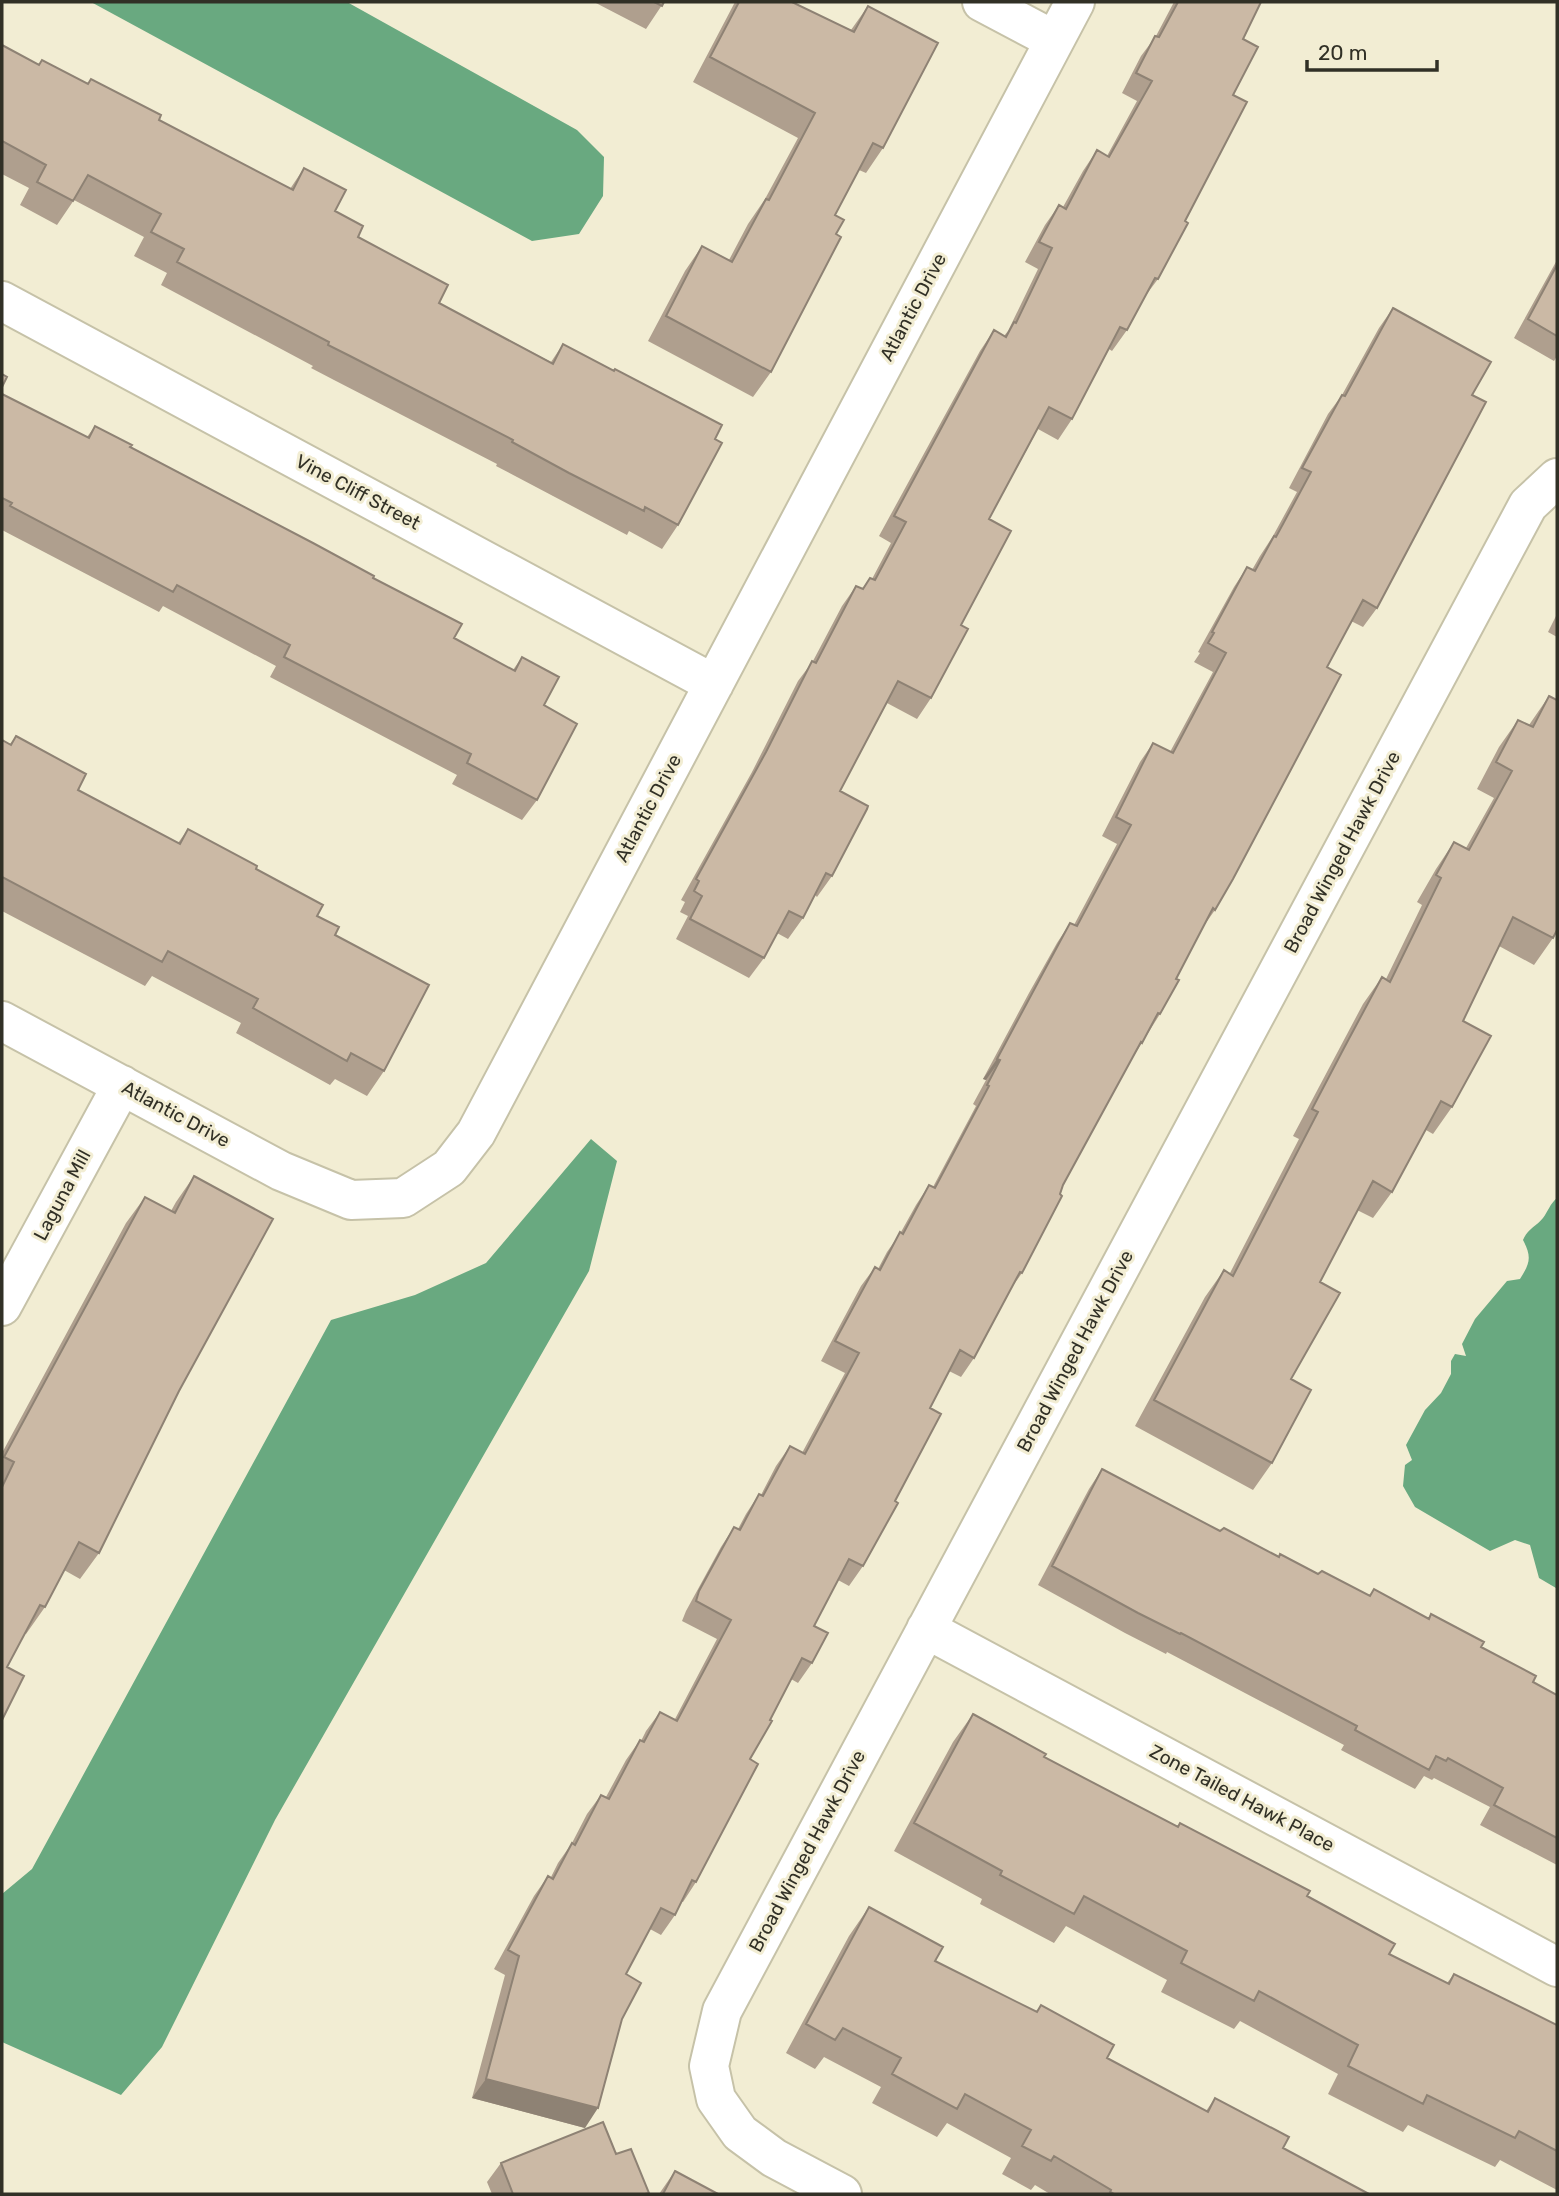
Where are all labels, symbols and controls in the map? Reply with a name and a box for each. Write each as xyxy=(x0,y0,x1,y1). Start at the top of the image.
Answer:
scale bar xyxy=(1307,28,1436,72)
text: 20 m xyxy=(1318,40,1367,65)
street label: Atlantic Drive xyxy=(875,249,951,365)
street label: Vine Cliff Street xyxy=(292,449,425,535)
street label: Broad Winged Hawk Drive xyxy=(1279,747,1405,957)
street label: Atlantic Drive xyxy=(610,750,686,866)
street label: Atlantic Drive xyxy=(118,1076,234,1152)
street label: Laguna Mill xyxy=(28,1146,96,1244)
street label: Broad Winged Hawk Drive xyxy=(1012,1246,1138,1456)
street label: Zone Tailed Hawk Place xyxy=(1146,1740,1338,1856)
street label: Broad Winged Hawk Drive xyxy=(744,1746,870,1956)

